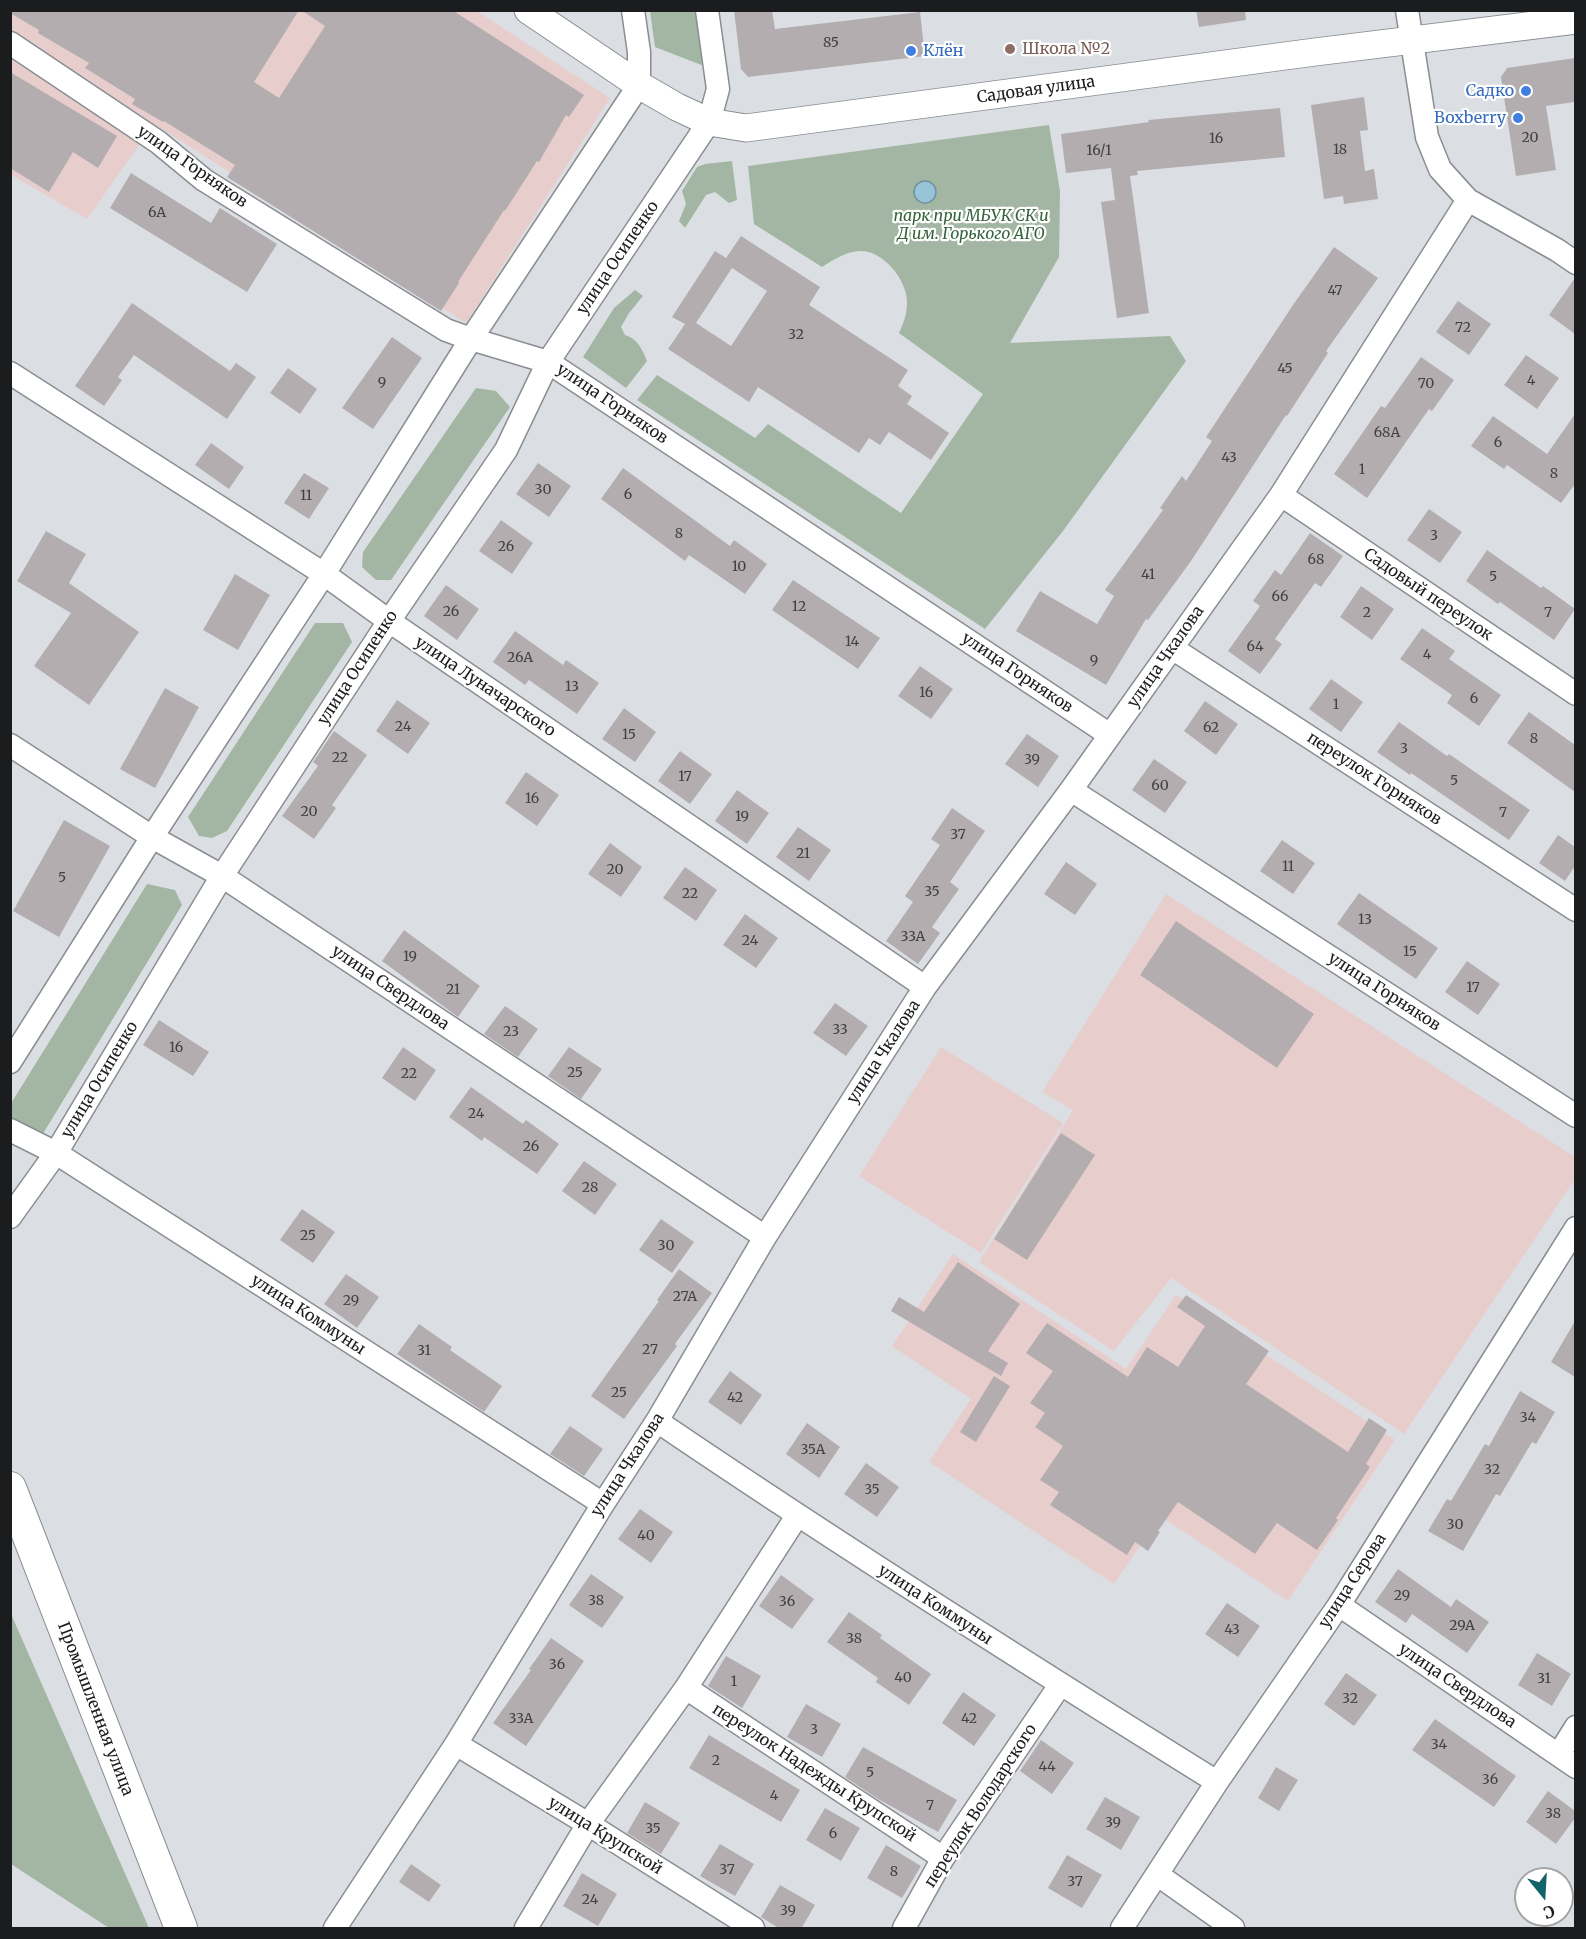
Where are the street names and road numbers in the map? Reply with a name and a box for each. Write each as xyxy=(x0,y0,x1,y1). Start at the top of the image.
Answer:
street label: Садовая улица xyxy=(976,72,1096,108)
street label: улица Горняков xyxy=(133,122,251,212)
street label: улица Осипенко xyxy=(573,198,663,318)
street label: улица Горняков xyxy=(553,360,671,448)
street label: Садовый переулок xyxy=(1360,545,1496,645)
street label: улица Чкалова xyxy=(1124,602,1208,712)
street label: улица Осипенко xyxy=(314,607,402,729)
street label: улица Горняков xyxy=(958,629,1076,717)
street label: улица Луначарского xyxy=(411,633,559,741)
street label: переулок Горняков xyxy=(1303,728,1445,830)
street label: улица Свердлова xyxy=(328,942,452,1034)
street label: улица Горняков xyxy=(1324,949,1444,1035)
street label: улица Чкалова xyxy=(843,997,925,1107)
street label: улица Осипенко xyxy=(58,1018,142,1142)
street label: улица Коммуны xyxy=(247,1271,369,1359)
street label: улица Чкалова xyxy=(587,1410,669,1520)
street label: улица Серова xyxy=(1315,1530,1391,1632)
street label: улица Коммуны xyxy=(874,1561,996,1649)
street label: Промышленная улица xyxy=(53,1619,137,1799)
street label: улица Свердлова xyxy=(1395,1640,1519,1732)
street label: переулок Надежды Крупской xyxy=(708,1700,920,1846)
street label: переулок Володарского xyxy=(921,1721,1041,1891)
street label: улица Крупской xyxy=(544,1793,666,1879)

